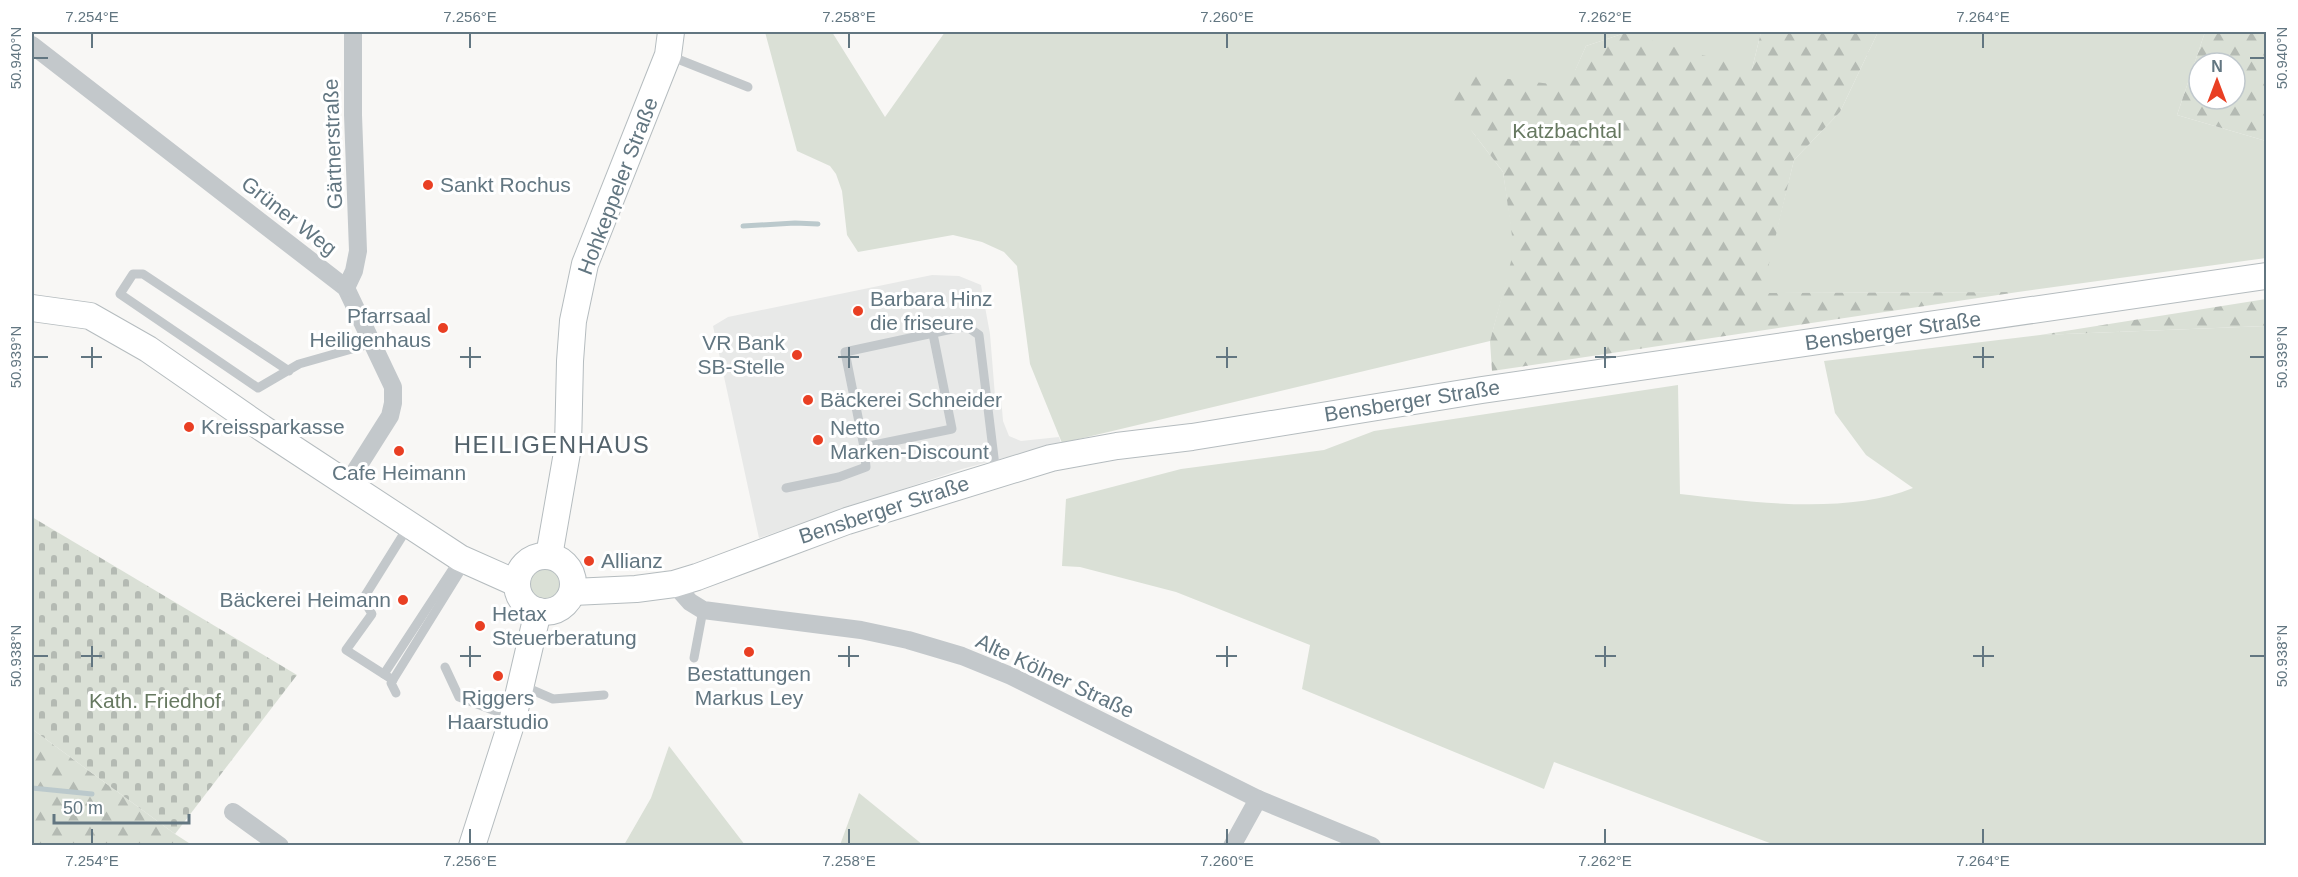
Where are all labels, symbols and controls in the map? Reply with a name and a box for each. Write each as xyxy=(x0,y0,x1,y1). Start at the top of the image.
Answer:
text: 7.254°E xyxy=(65,8,119,25)
text: 7.256°E xyxy=(443,8,497,25)
text: 7.258°E xyxy=(822,8,876,25)
text: 7.260°E xyxy=(1200,8,1254,25)
text: 7.262°E xyxy=(1578,8,1632,25)
text: 7.264°E xyxy=(1956,8,2010,25)
text: 50.940°N xyxy=(7,27,24,89)
text: 50.940°N xyxy=(2273,27,2290,89)
north arrow xyxy=(2187,51,2247,111)
text: N xyxy=(2211,58,2223,75)
street label: Gärtnerstraße xyxy=(319,78,346,210)
street label: Hohkeppeler Straße xyxy=(573,94,662,278)
park label: Katzbachtal xyxy=(1512,119,1622,142)
street label: Grüner Weg xyxy=(237,171,341,260)
place label: Sankt Rochus xyxy=(440,173,571,196)
marker: Sankt Rochus xyxy=(421,178,435,192)
place label: Barbara Hinz die friseure xyxy=(870,287,993,334)
place label: Pfarrsaal Heiligenhaus xyxy=(310,304,431,351)
marker: Barbara Hinz die friseure xyxy=(851,304,865,318)
street label: Bensberger Straße xyxy=(1803,307,1982,354)
marker: Pfarrsaal Heiligenhaus xyxy=(436,321,450,335)
text: 50.939°N xyxy=(7,326,24,388)
text: 50.939°N xyxy=(2273,326,2290,388)
place label: VR Bank SB-Stelle xyxy=(697,331,785,378)
marker: VR Bank SB-Stelle xyxy=(790,348,804,362)
street label: Bensberger Straße xyxy=(1322,375,1501,426)
place label: Bäckerei Schneider xyxy=(820,388,1002,411)
marker: Bäckerei Schneider xyxy=(801,393,815,407)
place label: Kreissparkasse xyxy=(201,415,345,438)
place label: Netto Marken-Discount xyxy=(830,416,989,463)
marker: Kreissparkasse xyxy=(182,420,196,434)
district label: HEILIGENHAUS xyxy=(454,431,650,458)
marker: Netto Marken-Discount xyxy=(811,433,825,447)
marker: Cafe Heimann xyxy=(392,444,406,458)
place label: Cafe Heimann xyxy=(332,461,466,484)
street label: Bensberger Straße xyxy=(796,471,972,548)
place label: Allianz xyxy=(601,549,663,572)
marker: Allianz xyxy=(582,554,596,568)
place label: Bäckerei Heimann xyxy=(219,588,391,611)
marker: Bäckerei Heimann xyxy=(396,593,410,607)
place label: Hetax Steuerberatung xyxy=(492,602,637,649)
marker: Hetax Steuerberatung xyxy=(473,619,487,633)
text: 50.938°N xyxy=(7,625,24,687)
text: 50.938°N xyxy=(2273,625,2290,687)
street label: Alte Kölner Straße xyxy=(973,629,1138,722)
marker: Bestattungen Markus Ley xyxy=(742,645,756,659)
place label: Bestattungen Markus Ley xyxy=(687,662,811,709)
marker: Riggers Haarstudio xyxy=(491,669,505,683)
place label: Riggers Haarstudio xyxy=(447,686,549,733)
park label: Kath. Friedhof xyxy=(89,689,221,712)
scale bar xyxy=(54,787,189,825)
text: 50 m xyxy=(63,798,103,818)
text: 7.254°E xyxy=(65,852,119,869)
text: 7.256°E xyxy=(443,852,497,869)
text: 7.258°E xyxy=(822,852,876,869)
text: 7.260°E xyxy=(1200,852,1254,869)
text: 7.262°E xyxy=(1578,852,1632,869)
text: 7.264°E xyxy=(1956,852,2010,869)

